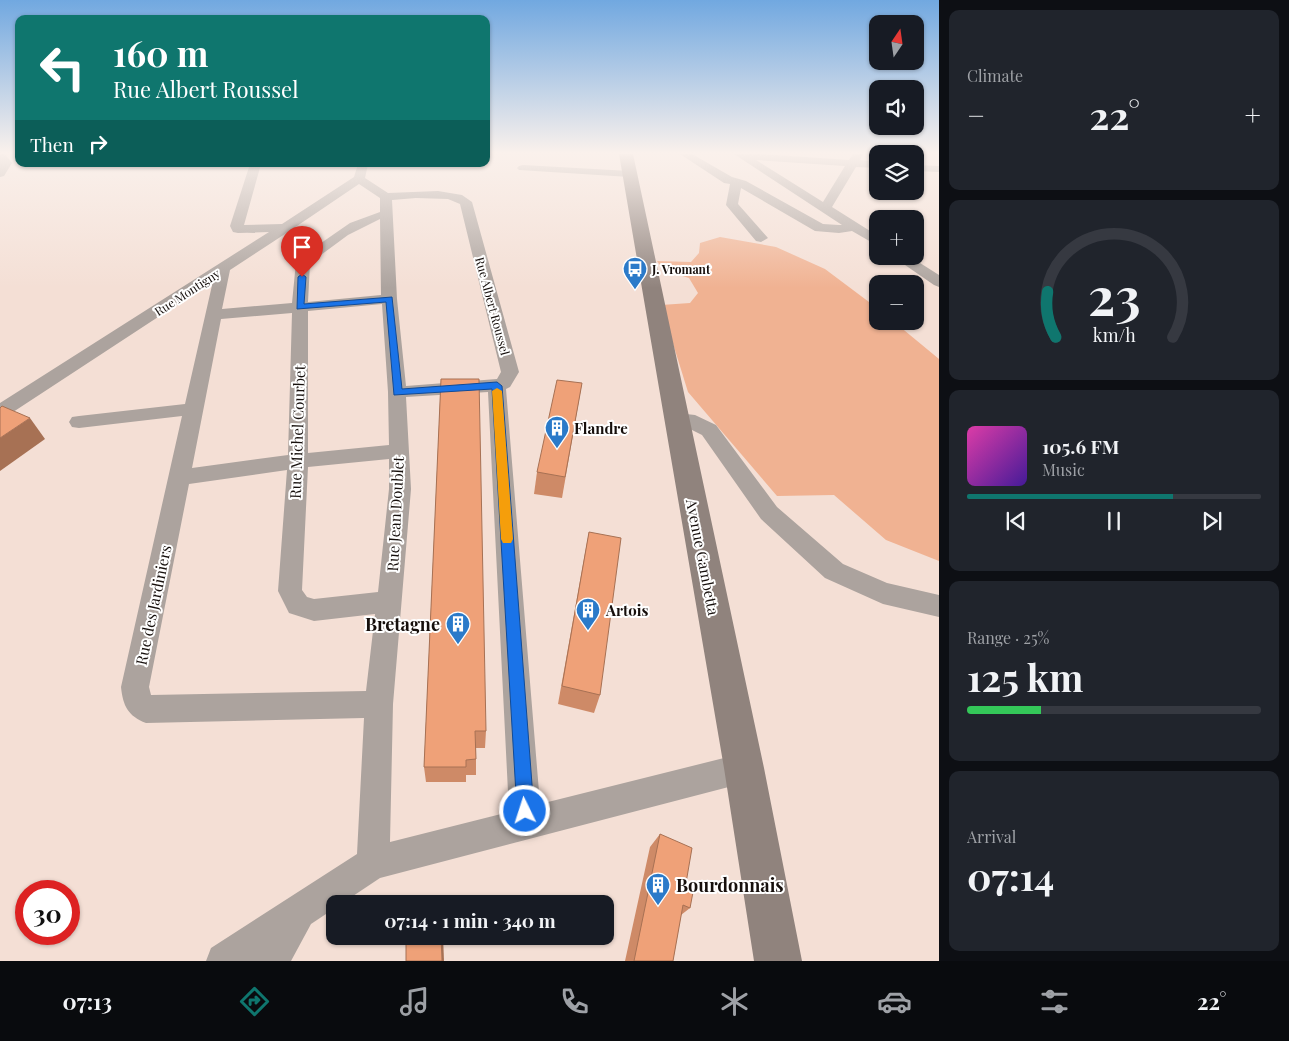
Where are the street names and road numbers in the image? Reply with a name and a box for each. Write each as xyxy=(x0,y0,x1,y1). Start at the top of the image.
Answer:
street label: Rue Albert Roussel xyxy=(472,255,514,357)
street label: Rue Montigny xyxy=(151,265,223,319)
street label: Rue Michel Courbet xyxy=(285,364,309,499)
street label: Rue Jean Doublet xyxy=(382,455,408,572)
street label: Avenue Gambetta xyxy=(682,496,724,617)
street label: Rue des Jardiniers xyxy=(131,543,175,667)

